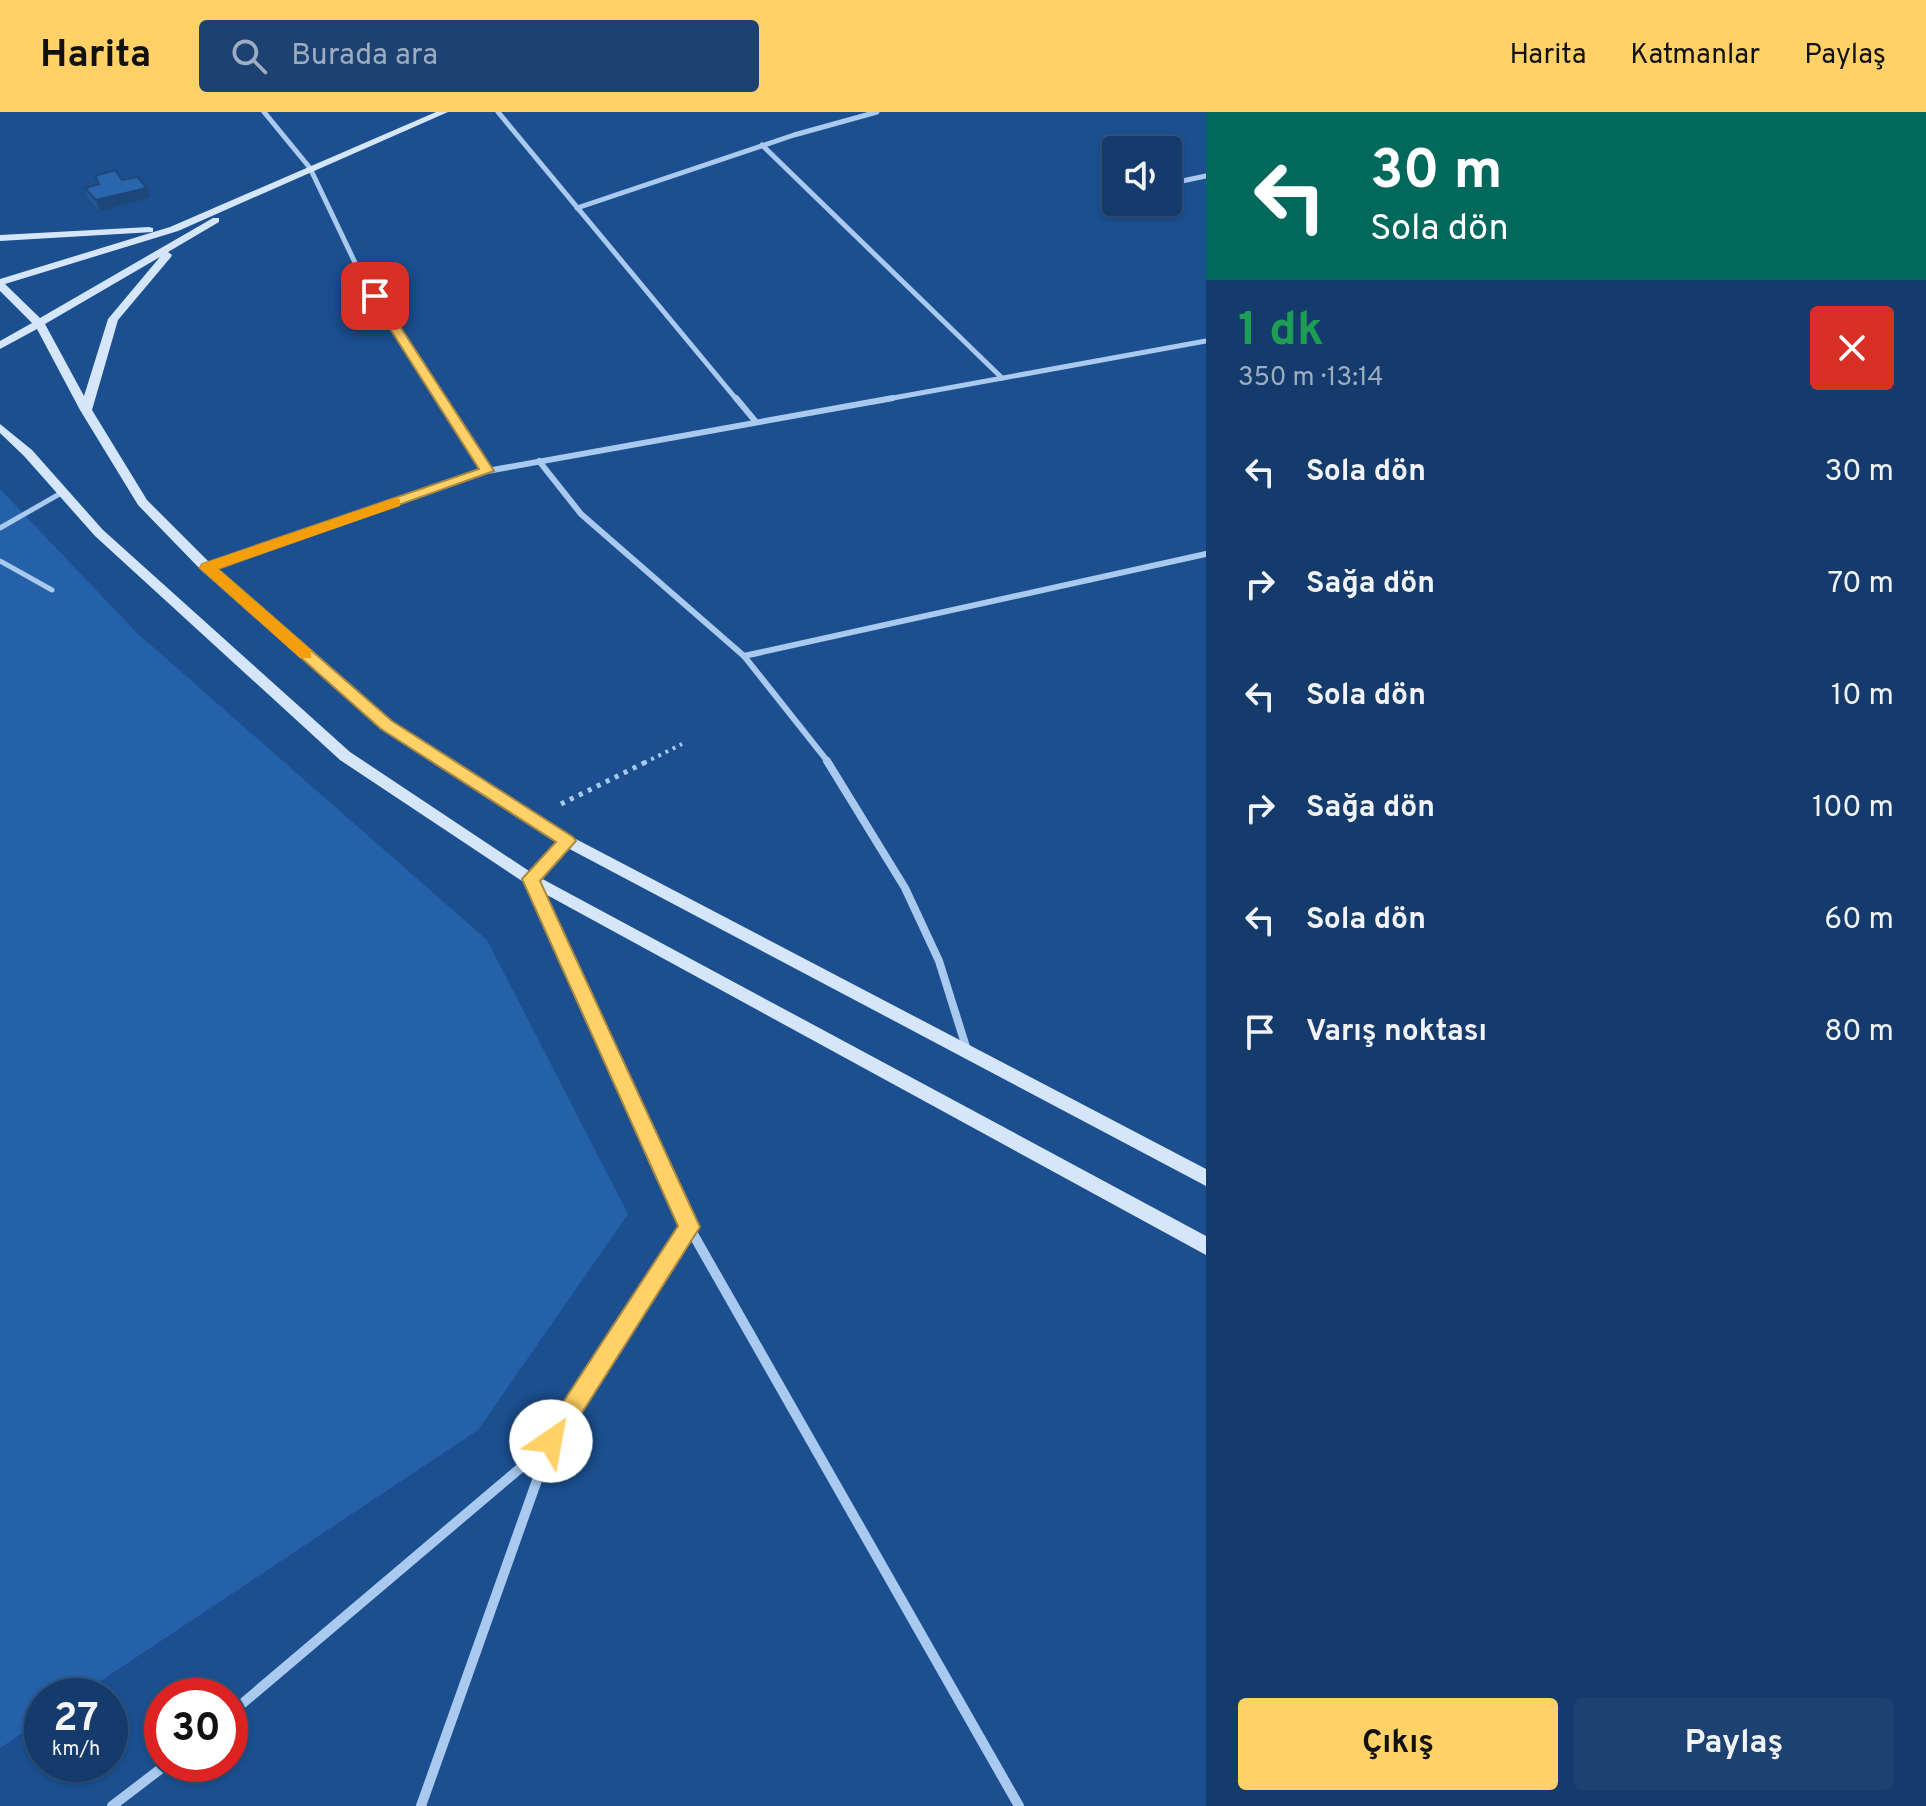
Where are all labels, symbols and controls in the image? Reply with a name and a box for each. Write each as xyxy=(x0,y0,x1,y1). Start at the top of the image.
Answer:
search box xyxy=(199,20,759,92)
text: Harita xyxy=(40,32,151,81)
icon: search xyxy=(227,34,271,78)
text: Burada ara xyxy=(291,38,438,75)
text: Harita xyxy=(1510,38,1586,74)
text: Katmanlar xyxy=(1630,38,1760,74)
text: Paylaş xyxy=(1804,38,1886,74)
map controls xyxy=(1102,136,1182,216)
button: sound xyxy=(1102,136,1182,216)
text: 30 m xyxy=(1370,138,1503,208)
icon: left xyxy=(1238,144,1342,248)
text: Sola dön xyxy=(1370,207,1509,253)
pin xyxy=(341,262,409,330)
icon: arrive xyxy=(353,274,397,318)
text: 1 dk xyxy=(1238,302,1324,362)
button: close xyxy=(1810,306,1894,390)
text: 350 m · 13:14 xyxy=(1238,362,1383,395)
icon: left xyxy=(1238,450,1282,494)
text: Sola dön xyxy=(1306,454,1426,491)
text: 30 m xyxy=(1825,454,1894,491)
icon: right xyxy=(1238,562,1282,606)
text: Sağa dön xyxy=(1306,566,1435,603)
text: 70 m xyxy=(1828,566,1894,603)
icon: left xyxy=(1238,674,1282,718)
text: Sola dön xyxy=(1306,678,1426,715)
text: 10 m xyxy=(1831,678,1894,715)
icon: right xyxy=(1238,786,1282,830)
text: Sağa dön xyxy=(1306,790,1435,827)
text: 100 m xyxy=(1812,790,1894,827)
icon: left xyxy=(1238,898,1282,942)
text: Sola dön xyxy=(1306,902,1426,939)
text: 60 m xyxy=(1824,902,1894,939)
icon: arrive xyxy=(1238,1010,1282,1054)
text: Varış noktası xyxy=(1306,1014,1487,1051)
text: 80 m xyxy=(1824,1014,1894,1051)
position arrow xyxy=(509,1399,593,1483)
speed limit sign: 30 xyxy=(144,1678,248,1782)
text: 27 xyxy=(53,1695,99,1745)
button: Çıkış xyxy=(1238,1698,1558,1790)
button: Paylaş xyxy=(1574,1698,1894,1790)
text: km/h xyxy=(52,1737,100,1763)

